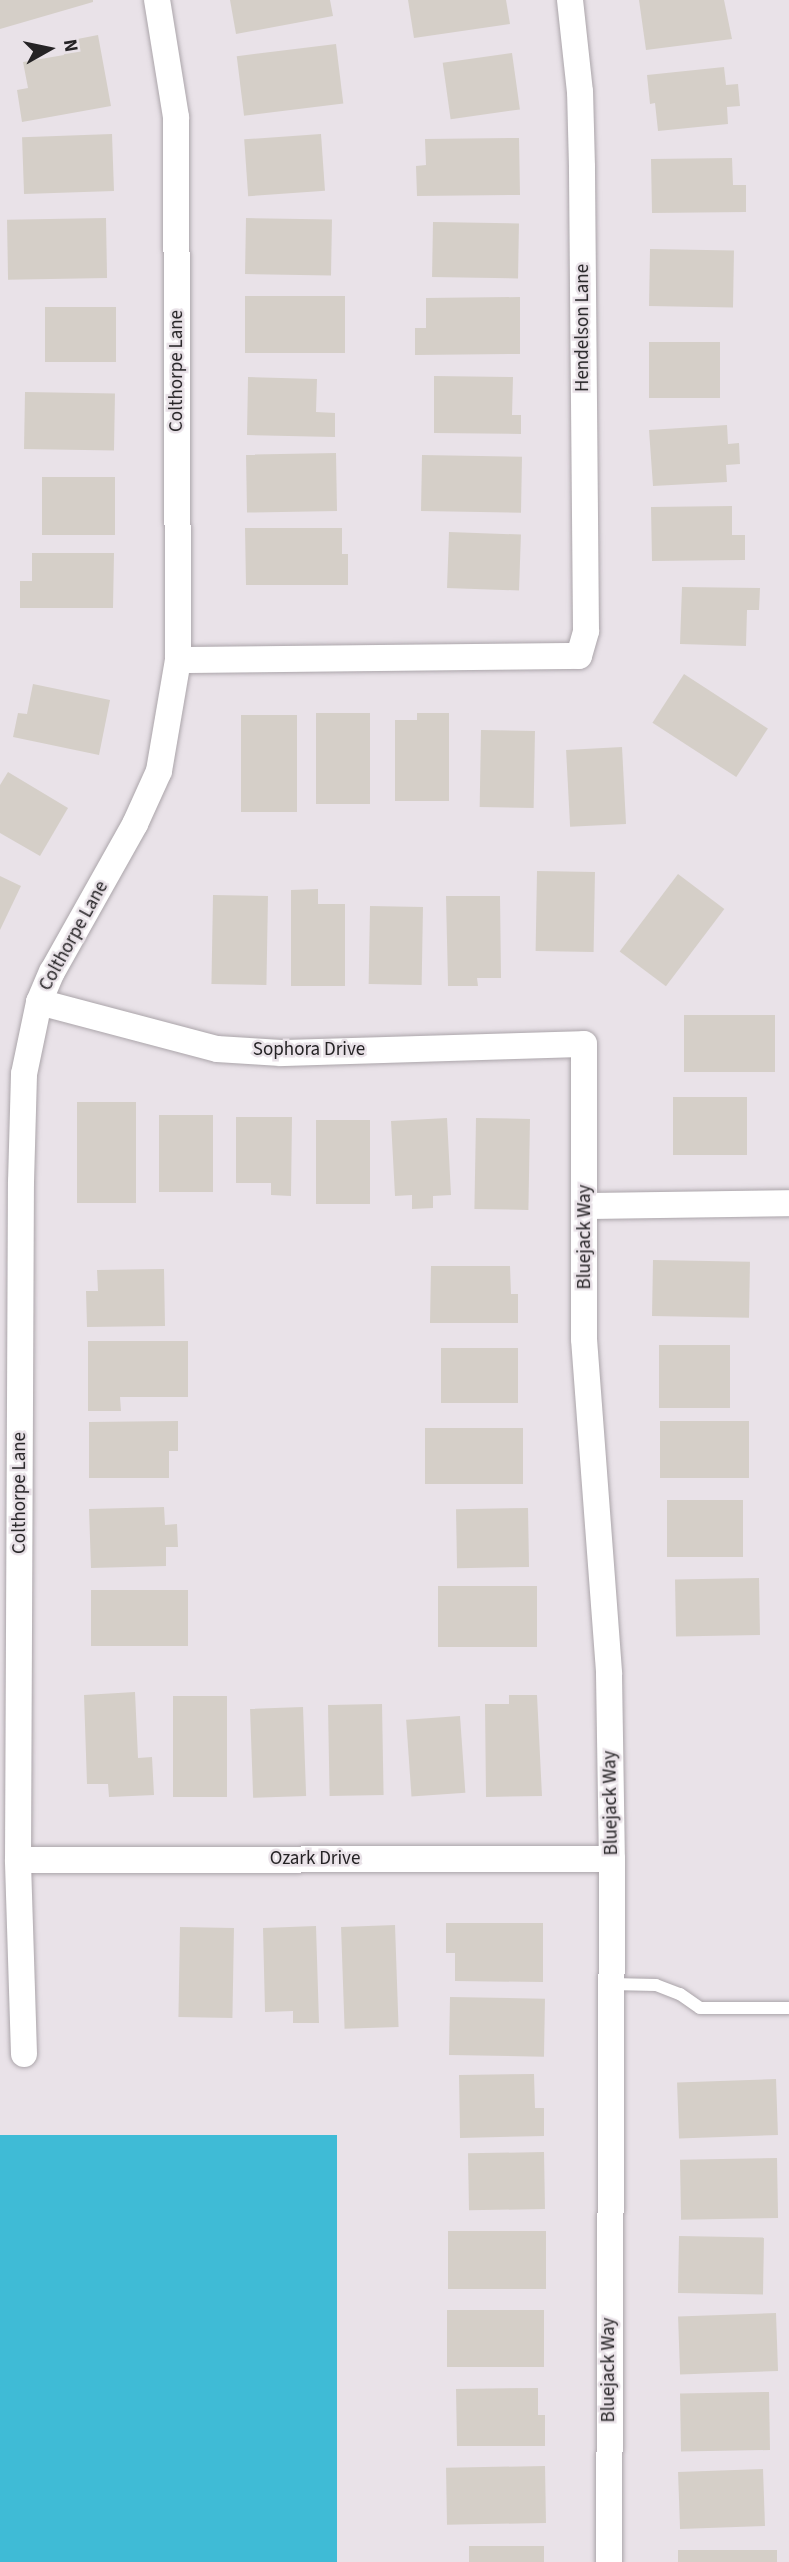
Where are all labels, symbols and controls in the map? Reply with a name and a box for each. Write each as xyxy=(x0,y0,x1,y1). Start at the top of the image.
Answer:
north arrow xyxy=(14,14,84,84)
text: N xyxy=(56,37,85,54)
street label: Hendelson Lane xyxy=(572,264,594,392)
street label: Colthorpe Lane xyxy=(166,310,188,432)
street label: Colthorpe Lane xyxy=(34,877,114,995)
street label: Sophora Drive xyxy=(253,1039,365,1061)
street label: Bluejack Way xyxy=(574,1185,596,1289)
street label: Colthorpe Lane xyxy=(9,1432,31,1554)
street label: Bluejack Way xyxy=(599,1750,623,1856)
street label: Ozark Drive xyxy=(270,1848,360,1870)
street label: Bluejack Way xyxy=(598,2318,620,2422)

